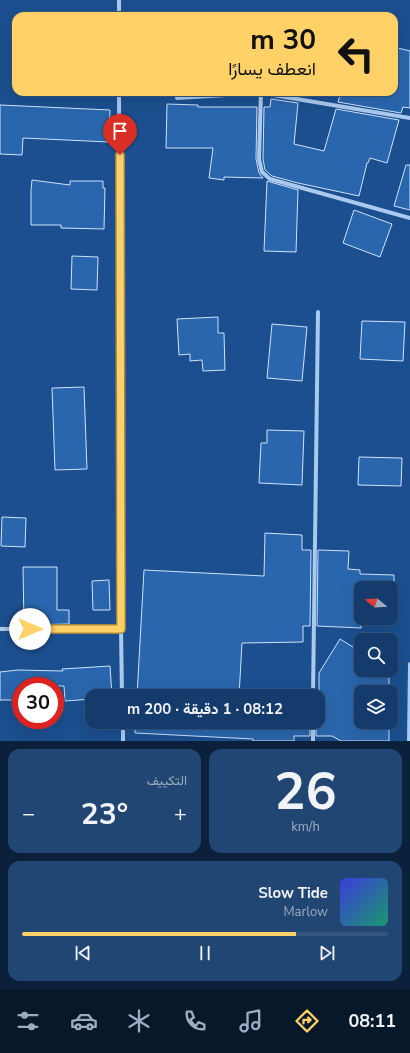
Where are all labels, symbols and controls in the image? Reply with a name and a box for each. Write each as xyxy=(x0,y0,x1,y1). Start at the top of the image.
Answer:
text: 30 m xyxy=(250,21,316,59)
icon: left xyxy=(330,28,382,80)
text: انعطف يسارًا xyxy=(228,57,316,81)
pin xyxy=(103,114,137,155)
icon: arrive xyxy=(109,120,131,142)
north arrow xyxy=(354,581,398,625)
map controls xyxy=(354,581,398,729)
position arrow xyxy=(9,608,51,650)
button: search xyxy=(354,633,398,677)
speed limit sign: 30 xyxy=(12,677,64,729)
button: layers xyxy=(354,685,398,729)
text: 08:12 · 1 دقيقة · 200 m xyxy=(127,699,283,719)
text: 26 xyxy=(274,756,337,827)
text: التكييف xyxy=(147,772,187,790)
text: 23° xyxy=(81,794,128,835)
text: − xyxy=(22,799,35,829)
text: + xyxy=(174,799,187,829)
text: km/h xyxy=(291,818,320,836)
text: Slow Tide xyxy=(258,883,328,903)
text: Marlow xyxy=(283,903,328,921)
icon: previous xyxy=(72,942,94,964)
icon: pause xyxy=(194,942,216,964)
icon: next xyxy=(316,942,338,964)
icon: filters xyxy=(14,1007,42,1035)
icon: car xyxy=(70,1007,98,1035)
icon: climate xyxy=(125,1007,153,1035)
icon: phone xyxy=(181,1007,209,1035)
icon: music xyxy=(237,1007,265,1035)
icon: directions xyxy=(293,1007,321,1035)
text: 08:11 xyxy=(348,1009,396,1033)

